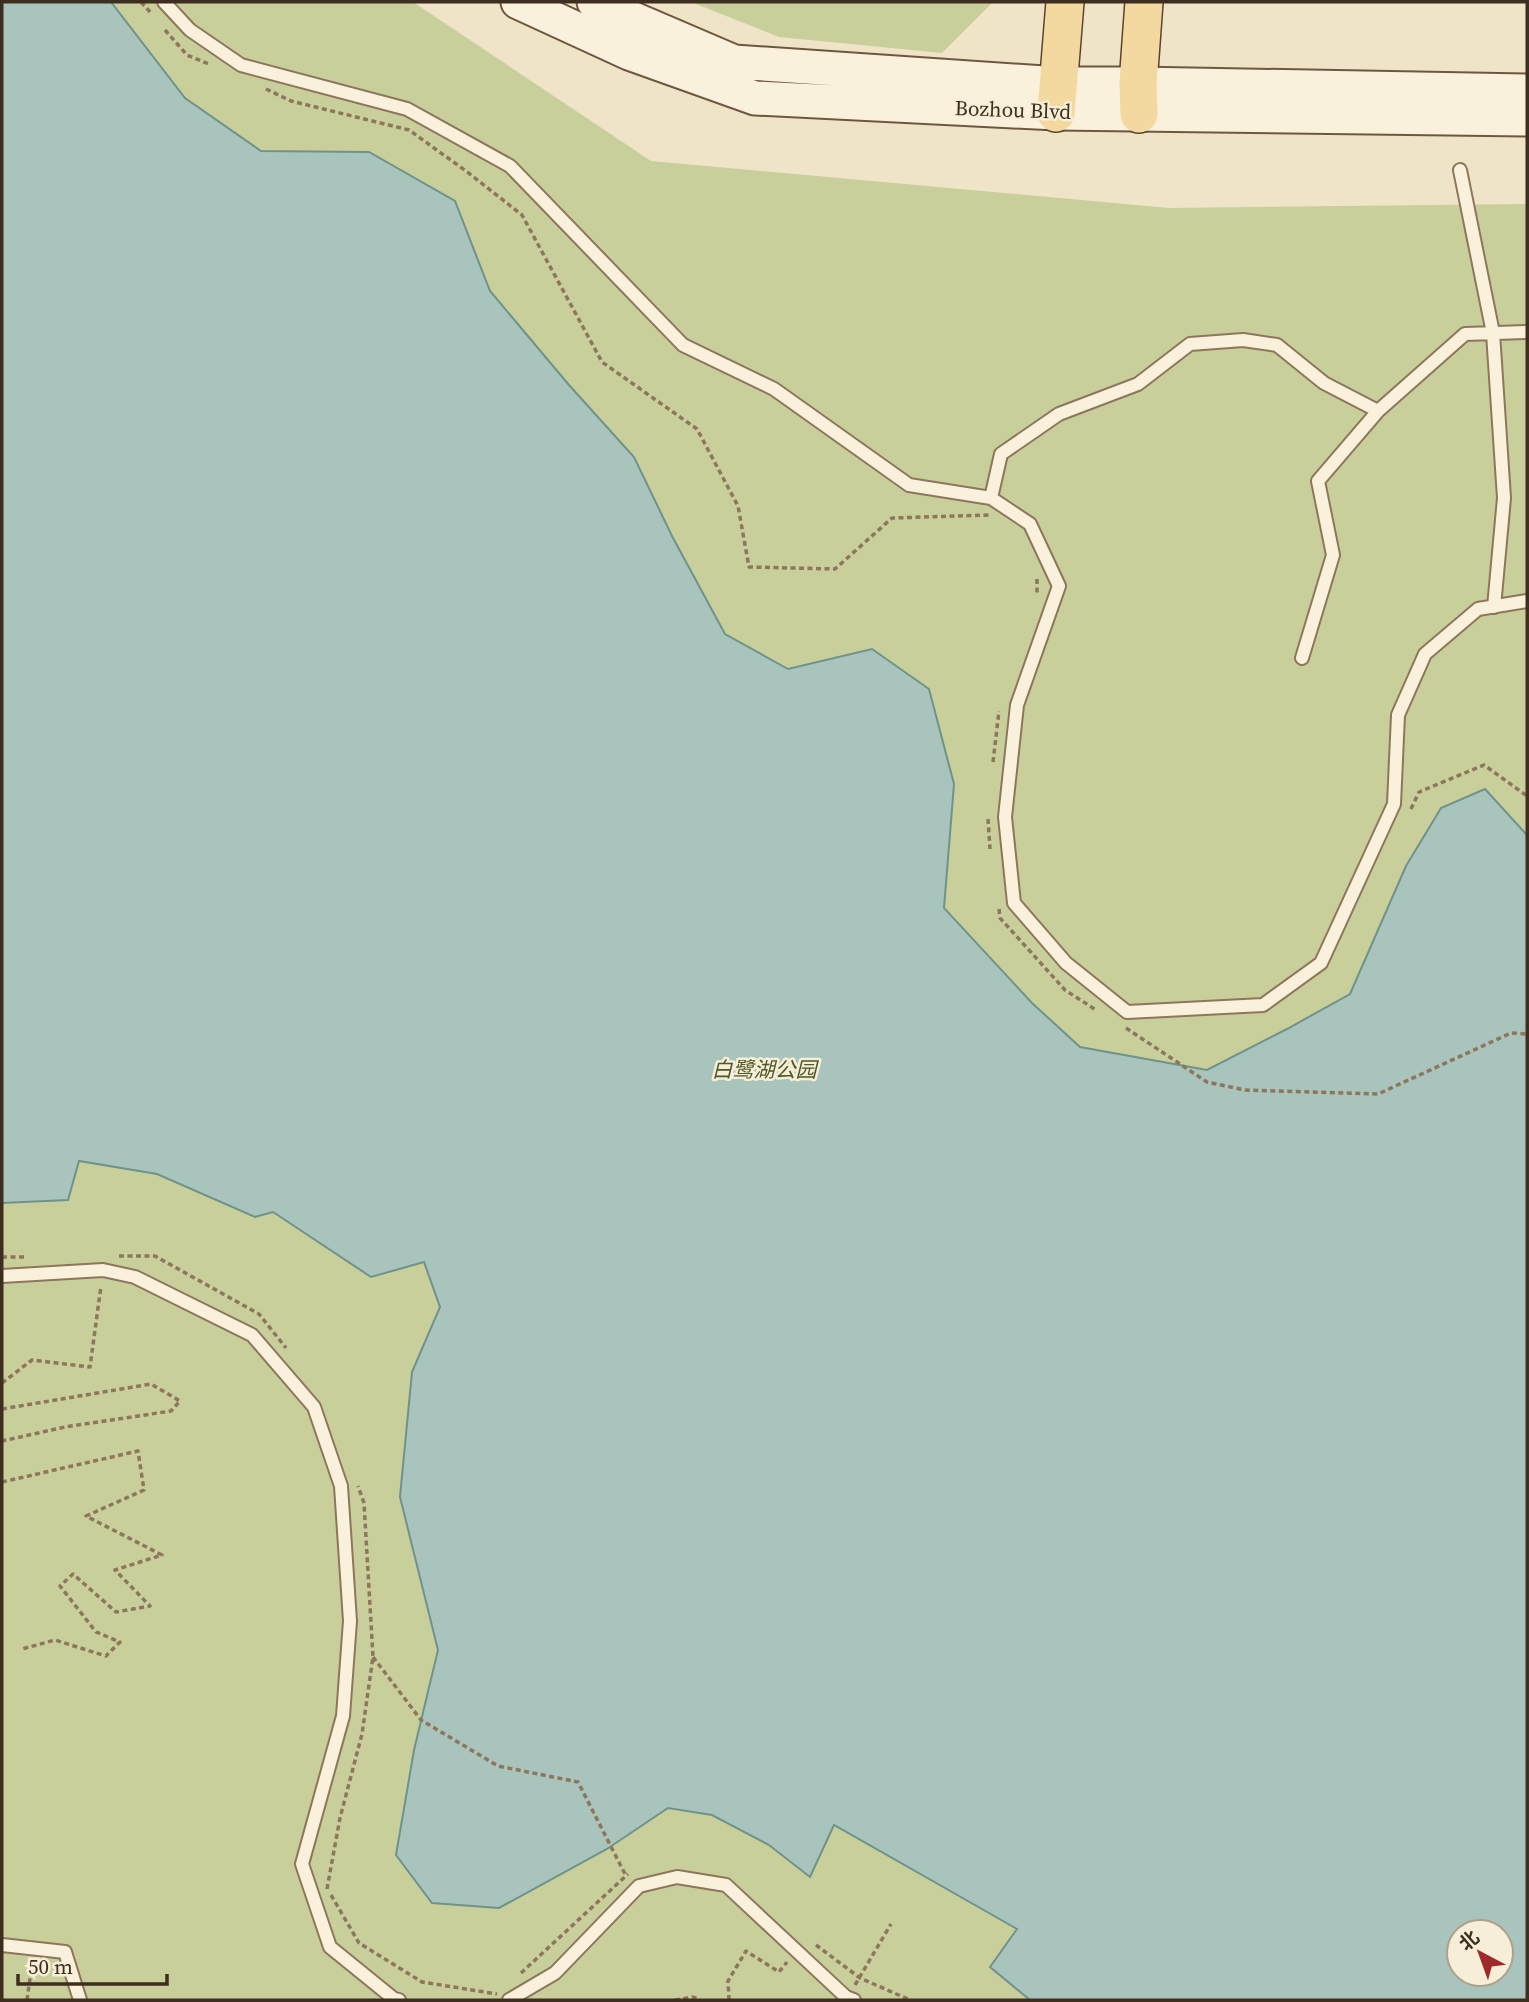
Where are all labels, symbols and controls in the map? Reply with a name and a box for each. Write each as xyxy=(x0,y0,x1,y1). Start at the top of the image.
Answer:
street label: Bozhou Blvd xyxy=(954,93,1072,126)
park label: 白鹭湖公园 xyxy=(712,1055,819,1084)
north arrow xyxy=(1445,1918,1515,1988)
text: 北 xyxy=(1453,1924,1485,1956)
scale bar xyxy=(18,1942,166,1986)
text: 50 m xyxy=(28,1952,73,1981)

